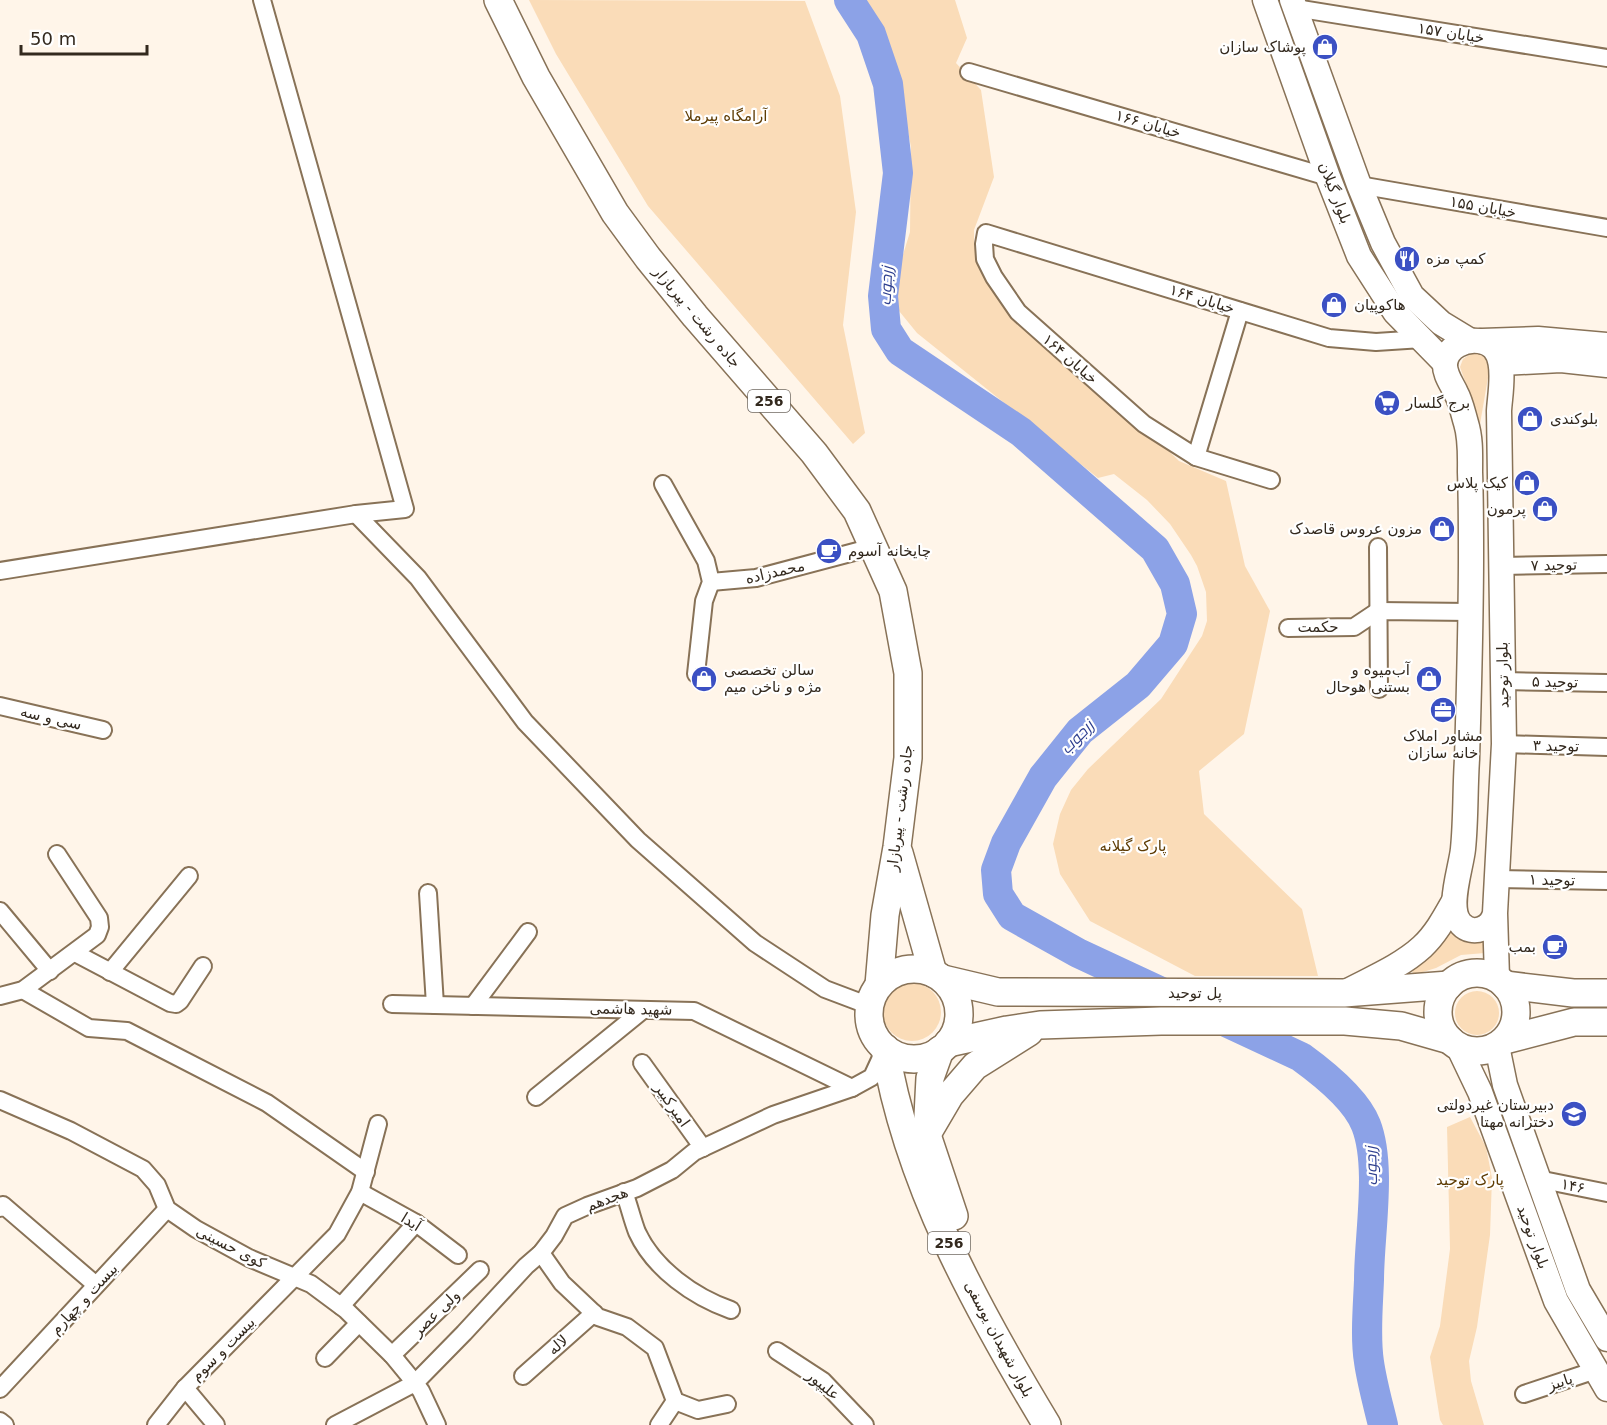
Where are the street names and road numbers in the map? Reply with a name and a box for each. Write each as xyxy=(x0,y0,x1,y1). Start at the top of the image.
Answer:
street label: خیابان ۱۵۷ xyxy=(1416,19,1486,47)
street label: خیابان ۱۶۶ xyxy=(1113,106,1183,142)
street label: بلوار گیلان xyxy=(1315,160,1355,226)
street label: خیابان ۱۵۵ xyxy=(1448,192,1518,222)
street label: جاده رشت - پیربازار xyxy=(648,262,745,372)
street label: ۱۶۴ خیابان xyxy=(1167,281,1237,317)
street label: خیابان ۱۶۴ xyxy=(1039,330,1101,388)
road number: 256 xyxy=(748,390,790,412)
street label: محمدزاده xyxy=(744,556,806,588)
street label: توحید ۷ xyxy=(1531,556,1577,574)
street label: حکمت xyxy=(1298,618,1338,636)
street label: بلوار توحید xyxy=(1493,642,1513,708)
street label: توحید ۵ xyxy=(1532,673,1578,691)
street label: سی و سه xyxy=(19,702,83,734)
street label: توحید ۳ xyxy=(1533,737,1579,755)
street label: جاده رشت - پیربازار xyxy=(883,744,918,873)
street label: توحید ۱ xyxy=(1529,871,1575,889)
street label: پل توحید xyxy=(1168,984,1222,1003)
street label: شهید هاشمی xyxy=(589,999,673,1019)
street label: امیرکبیر xyxy=(650,1079,694,1130)
street label: ۱۴۶ xyxy=(1559,1175,1587,1197)
street label: هجدهم xyxy=(584,1183,631,1215)
street label: بلوار توحید xyxy=(1513,1203,1553,1271)
street label: آیدا xyxy=(398,1209,425,1235)
street label: کوی حسینی xyxy=(193,1222,270,1273)
road number: 256 xyxy=(928,1232,970,1254)
street label: بیست و چهارم xyxy=(46,1260,122,1338)
street label: بلوار شهیدان یوسفی xyxy=(961,1278,1037,1400)
street label: ولی عصر xyxy=(408,1286,464,1341)
street label: بیست و سوم xyxy=(187,1313,259,1385)
street label: لاله xyxy=(544,1331,572,1359)
street label: علیپور xyxy=(801,1365,843,1405)
street label: پاییز xyxy=(1544,1369,1575,1396)

